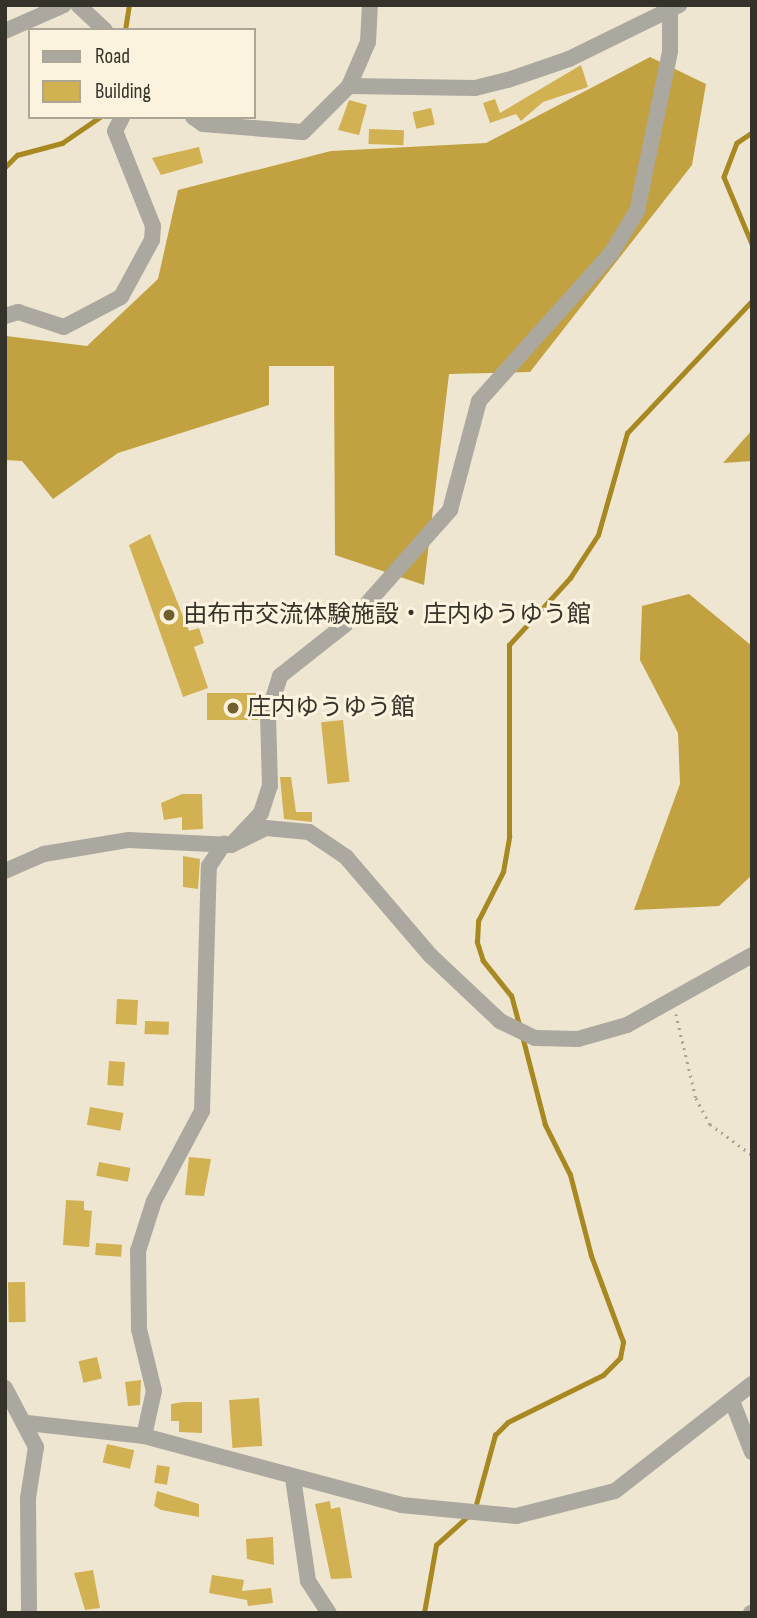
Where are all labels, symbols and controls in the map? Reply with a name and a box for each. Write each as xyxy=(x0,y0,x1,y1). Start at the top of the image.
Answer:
legend xyxy=(28,28,256,119)
text: Road xyxy=(95,44,130,69)
text: Building xyxy=(95,79,151,104)
place label: 由布市交流体験施設・庄内ゆうゆう館 xyxy=(183,601,591,629)
marker: 由布市交流体験施設・庄内ゆうゆう館 xyxy=(161,607,177,623)
place label: 庄内ゆうゆう館 xyxy=(247,694,415,722)
marker: 庄内ゆうゆう館 xyxy=(225,700,241,716)

